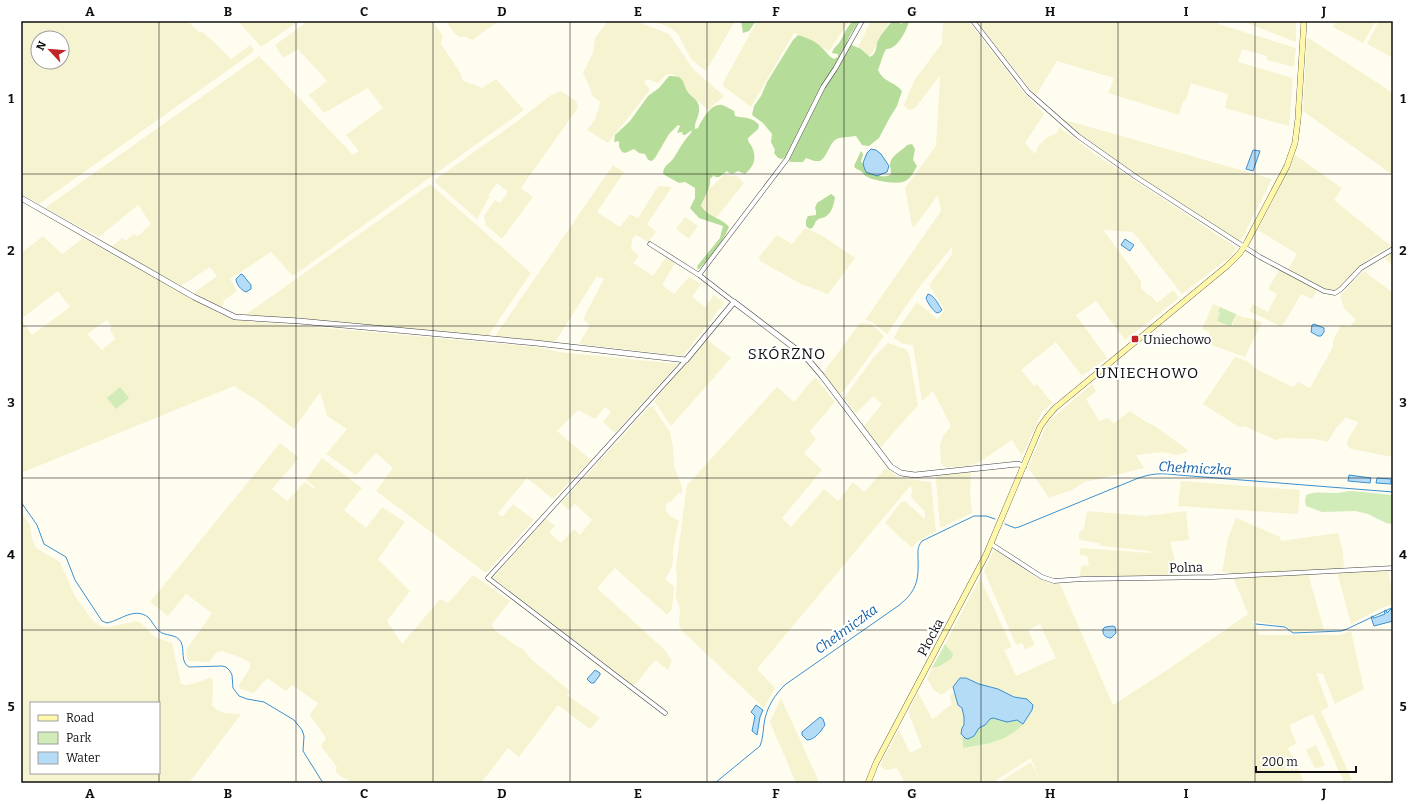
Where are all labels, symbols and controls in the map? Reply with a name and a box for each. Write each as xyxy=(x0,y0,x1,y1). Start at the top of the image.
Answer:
text: A xyxy=(85,4,95,19)
text: B xyxy=(224,4,232,19)
text: C xyxy=(360,4,368,19)
text: D xyxy=(497,4,507,19)
text: E xyxy=(634,4,642,19)
text: F xyxy=(772,4,780,19)
text: G xyxy=(907,4,917,19)
text: H xyxy=(1045,4,1055,19)
text: I xyxy=(1184,4,1189,19)
text: J xyxy=(1321,4,1327,19)
north arrow xyxy=(30,30,70,70)
text: N xyxy=(34,39,49,53)
text: 1 xyxy=(8,91,14,106)
text: 1 xyxy=(1400,91,1406,106)
text: 2 xyxy=(7,243,15,258)
text: 2 xyxy=(1399,243,1407,258)
place label: Uniechowo xyxy=(1143,332,1211,347)
marker: Uniechowo xyxy=(1130,334,1140,344)
district label: SKÓRZNO xyxy=(748,345,826,363)
district label: UNIECHOWO xyxy=(1095,364,1199,382)
text: 3 xyxy=(7,395,15,410)
text: 3 xyxy=(1399,395,1407,410)
water label: Chełmiczka xyxy=(1158,458,1232,479)
text: 4 xyxy=(7,547,15,562)
text: 4 xyxy=(1399,547,1407,562)
street label: Polna xyxy=(1169,559,1203,576)
water label: Chełmiczka xyxy=(812,601,881,658)
street label: Płocka xyxy=(914,616,946,658)
text: 5 xyxy=(7,699,15,714)
text: 5 xyxy=(1399,699,1407,714)
legend xyxy=(30,702,160,774)
text: Road xyxy=(66,711,94,725)
text: Park xyxy=(66,731,92,745)
scale bar xyxy=(1256,748,1356,774)
text: Water xyxy=(66,751,101,765)
text: 200 m xyxy=(1262,755,1298,769)
text: A xyxy=(85,786,95,801)
text: B xyxy=(224,786,232,801)
text: C xyxy=(360,786,368,801)
text: D xyxy=(497,786,507,801)
text: E xyxy=(634,786,642,801)
text: F xyxy=(772,786,780,801)
text: G xyxy=(907,786,917,801)
text: H xyxy=(1045,786,1055,801)
text: I xyxy=(1184,786,1189,801)
text: J xyxy=(1321,786,1327,801)

